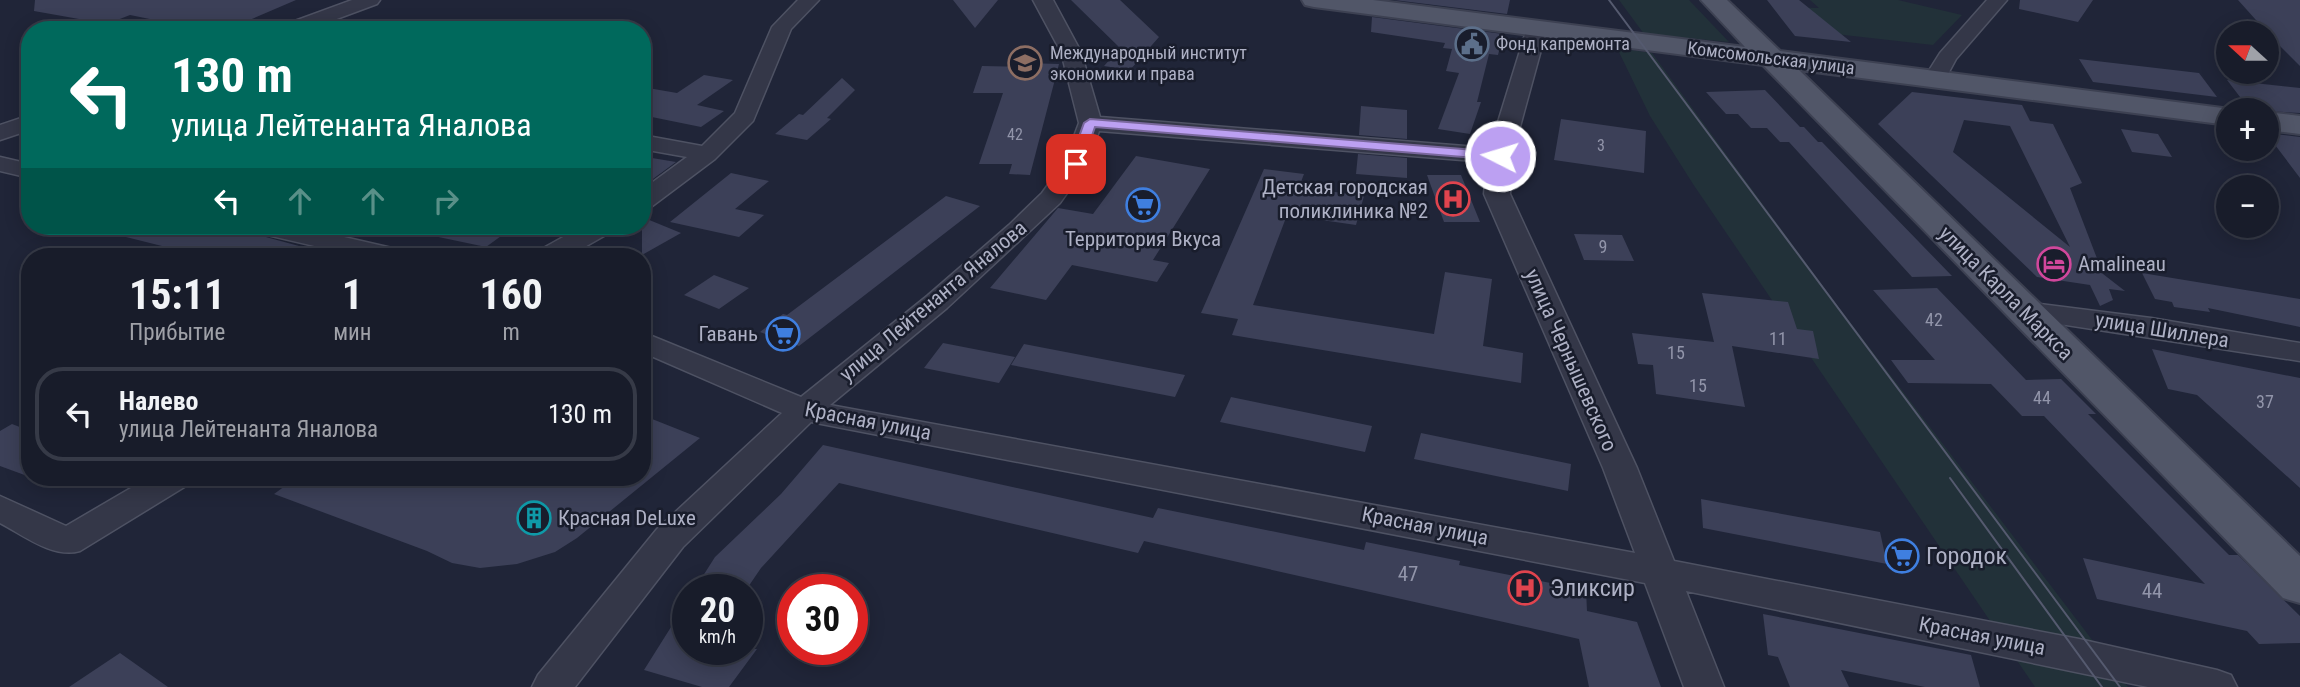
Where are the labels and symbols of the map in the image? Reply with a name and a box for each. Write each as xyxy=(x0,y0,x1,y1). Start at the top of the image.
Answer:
north arrow xyxy=(2216,21,2278,84)
public building icon: Фонд капремонта xyxy=(1453,25,1491,63)
place label: Фонд капремонта xyxy=(1496,33,1630,54)
street label: Комсомольская улица xyxy=(1686,37,1856,78)
place label: Международный институт экономики и права xyxy=(1050,42,1247,84)
school or university icon: Международный институт экономики и права xyxy=(1006,44,1044,82)
position arrow xyxy=(1463,119,1537,193)
house number: 42 xyxy=(1007,125,1023,144)
pin xyxy=(1046,134,1106,194)
house number: 3 xyxy=(1597,136,1605,155)
place label: Детская городская поликлиника №2 xyxy=(1262,175,1428,223)
hospital icon: Детская городская поликлиника №2 xyxy=(1434,180,1472,218)
supermarket icon: Территория Вкуса xyxy=(1124,186,1162,224)
street label: улица Лейтенанта Яналова xyxy=(835,216,1031,386)
street label: улица Карла Маркса xyxy=(1934,221,2078,365)
place label: Территория Вкуса xyxy=(1065,227,1221,251)
house number: 9 xyxy=(1599,236,1607,257)
hotel icon: Amalineau xyxy=(2035,245,2073,283)
place label: Amalineau xyxy=(2078,252,2166,276)
street label: улица Чернышевского xyxy=(1520,265,1622,455)
street label: улица Шиллера xyxy=(2093,308,2231,352)
house number: 42 xyxy=(1925,309,1943,330)
supermarket icon: Гавань xyxy=(764,315,802,353)
place label: Гавань xyxy=(698,322,758,346)
house number: 11 xyxy=(1769,328,1787,349)
house number: 15 xyxy=(1667,342,1685,363)
house number: 15 xyxy=(1689,375,1707,396)
house number: 44 xyxy=(2033,387,2051,408)
house number: 37 xyxy=(2256,391,2274,412)
street label: Красная улица xyxy=(803,397,933,445)
building icon: Красная DeLuxe xyxy=(515,499,553,537)
street label: Красная улица xyxy=(1360,502,1490,550)
place label: Красная DeLuxe xyxy=(558,506,696,530)
supermarket icon: Городок xyxy=(1883,537,1921,575)
place label: Городок xyxy=(1926,542,2008,570)
house number: 47 xyxy=(1398,562,1418,586)
hospital icon: Эликсир xyxy=(1506,569,1544,607)
speed limit sign: 30 xyxy=(777,574,868,665)
place label: Эликсир xyxy=(1550,574,1635,602)
house number: 44 xyxy=(2142,579,2162,603)
street label: Красная улица xyxy=(1917,612,2047,660)

